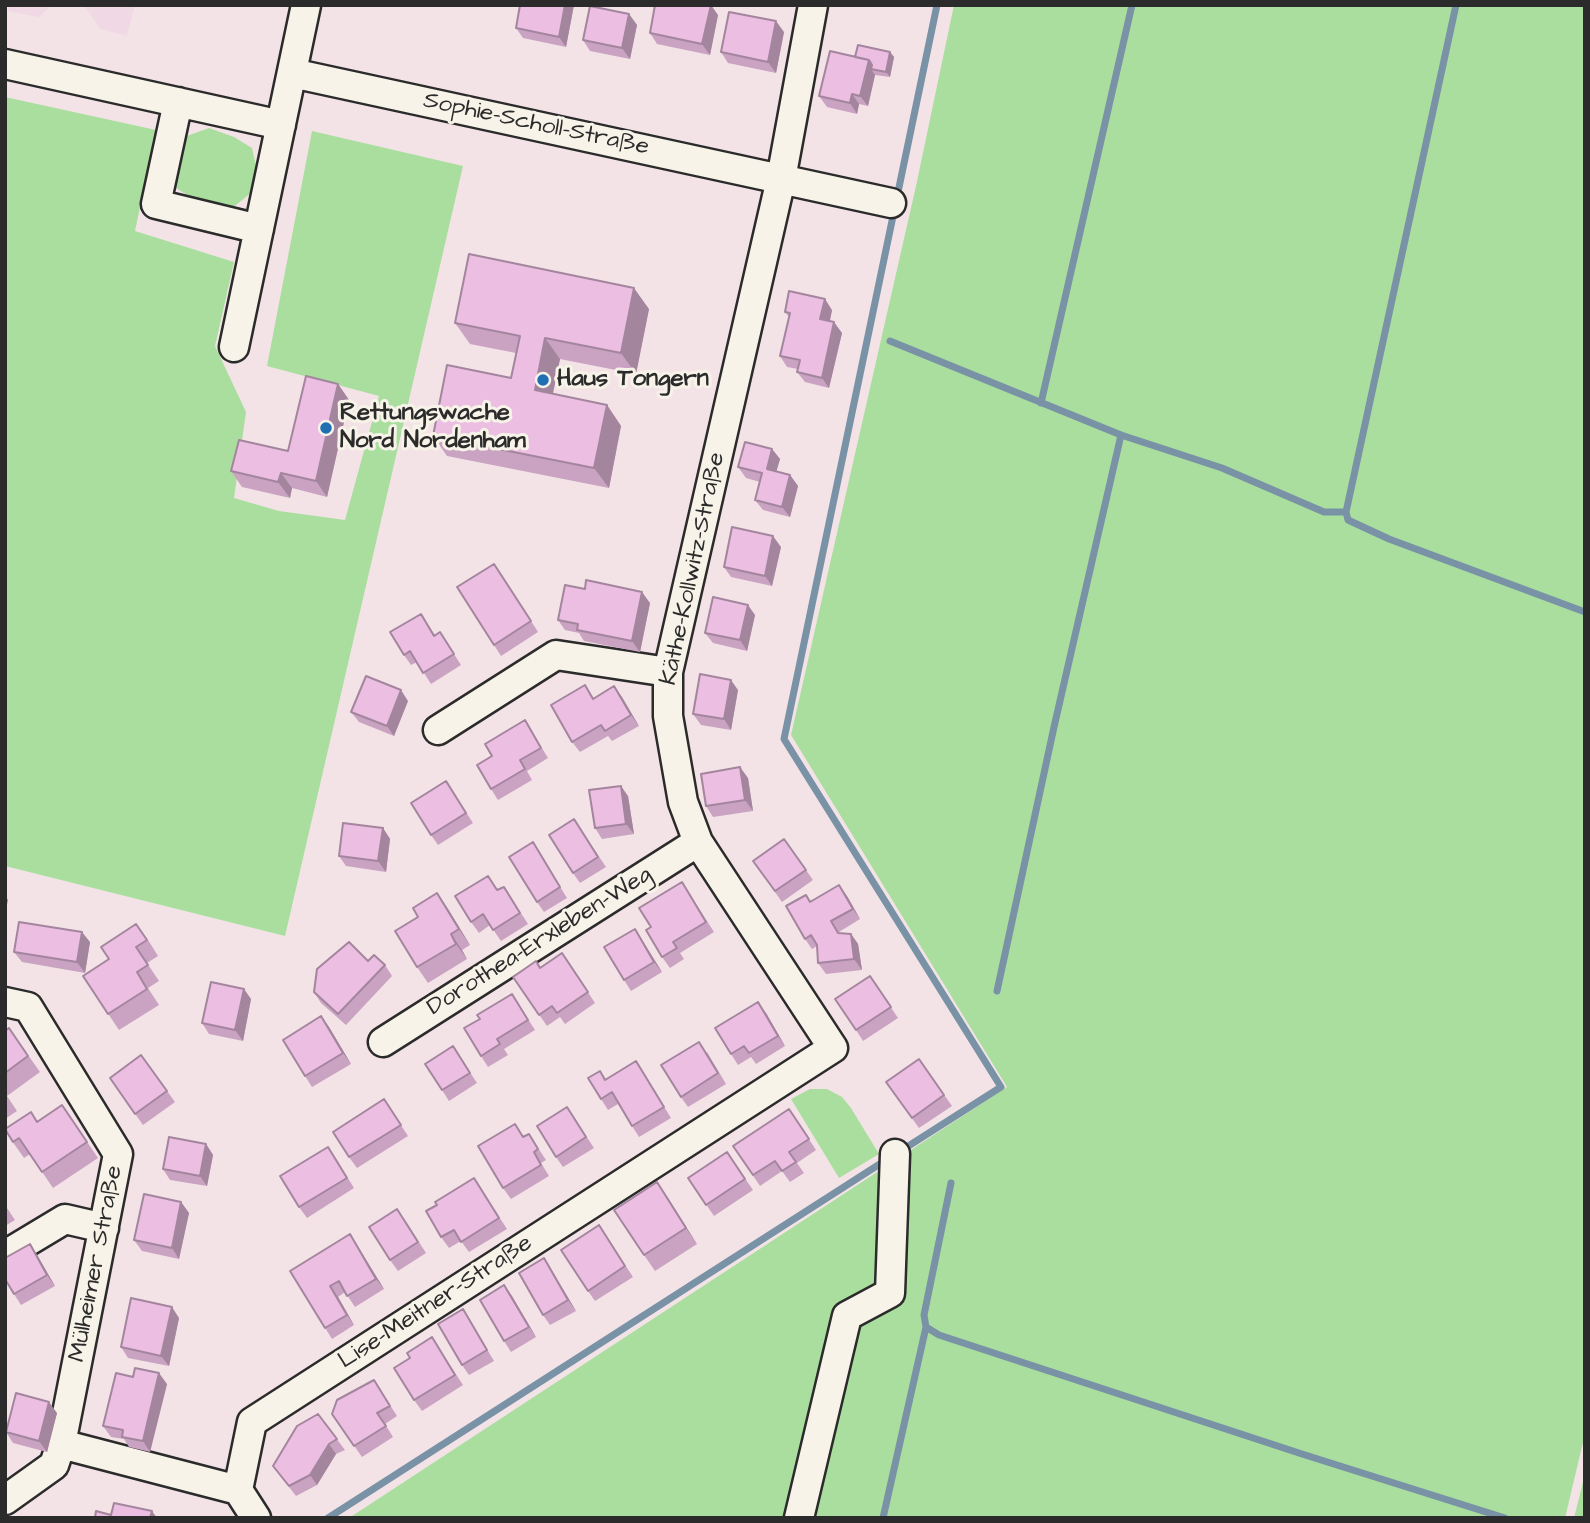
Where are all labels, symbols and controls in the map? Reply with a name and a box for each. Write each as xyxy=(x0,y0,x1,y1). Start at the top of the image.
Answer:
street label: Sophie-Scholl-Straße xyxy=(421,87,651,163)
place label: Haus Tongern xyxy=(557,366,709,394)
marker: Haus Tongern xyxy=(535,372,551,388)
place label: Rettungswache Nord Nordenham xyxy=(340,400,526,456)
marker: Rettungswache Nord Nordenham xyxy=(318,420,334,436)
street label: Käthe-Kollwitz-Straße xyxy=(655,450,733,688)
street label: Dorothea-Erxleben-Weg xyxy=(422,861,658,1023)
street label: Mülheimer Straße xyxy=(64,1163,130,1365)
street label: Lise-Meitner-Straße xyxy=(334,1230,538,1376)

